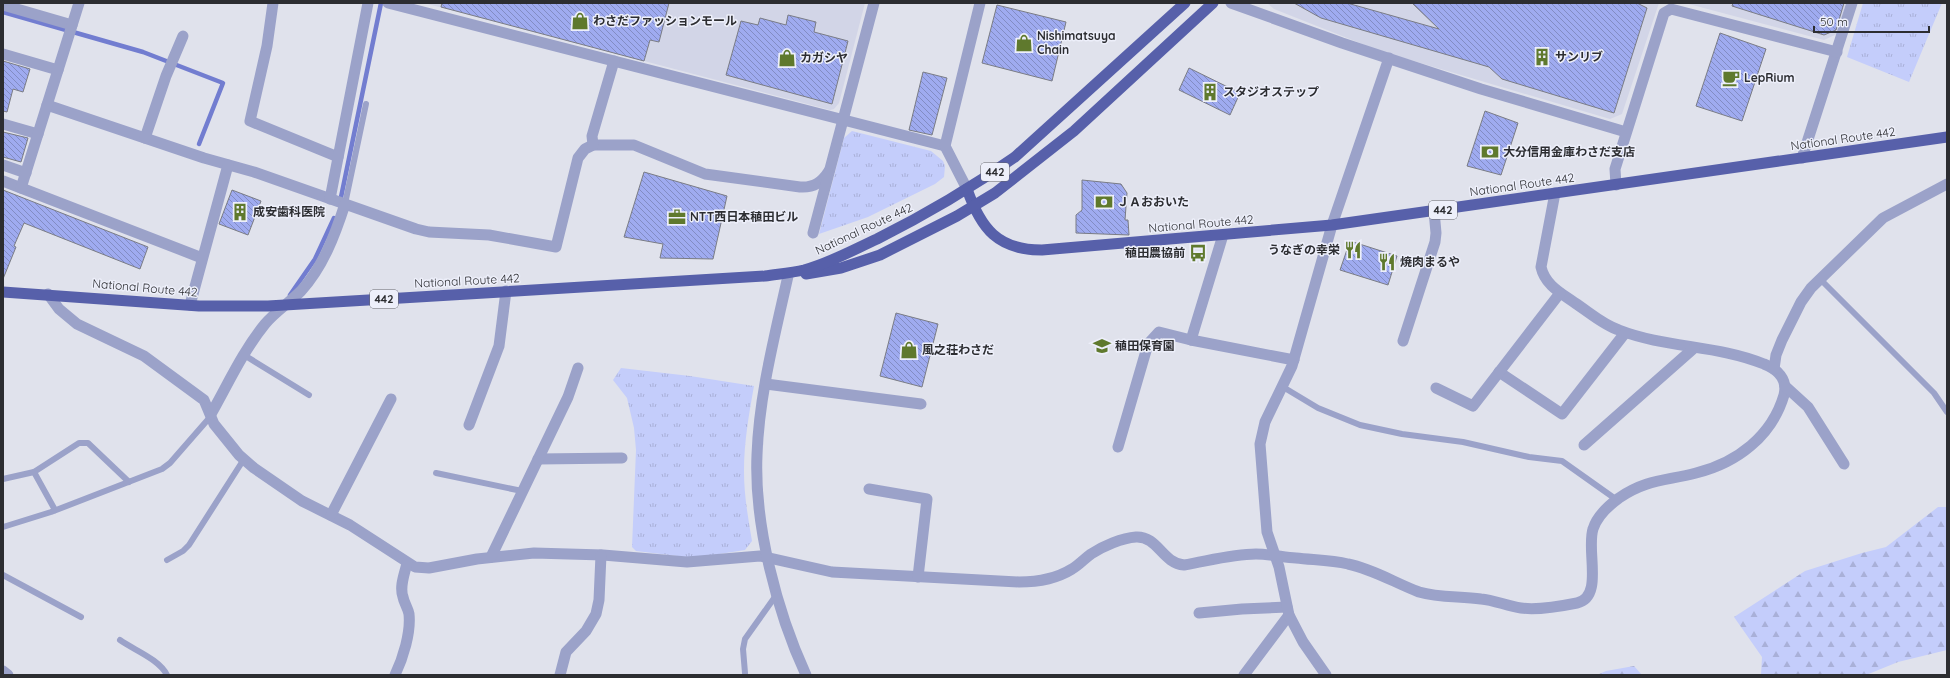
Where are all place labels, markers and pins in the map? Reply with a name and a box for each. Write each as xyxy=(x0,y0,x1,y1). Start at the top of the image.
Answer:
shop icon: わさだファッションモール xyxy=(570,11,590,31)
place label: わさだファッションモール xyxy=(593,13,737,28)
place label: Nishimatsuya Chain xyxy=(1037,28,1115,57)
shop icon: Nishimatsuya Chain xyxy=(1014,33,1034,53)
building icon: サンリブ xyxy=(1532,47,1552,67)
shop icon: カガシヤ xyxy=(777,48,797,68)
place label: サンリブ xyxy=(1555,49,1603,64)
place label: カガシヤ xyxy=(800,50,848,65)
cafe icon: LepRium xyxy=(1721,68,1741,88)
place label: LepRium xyxy=(1744,70,1795,85)
building icon: スタジオステップ xyxy=(1200,82,1220,102)
place label: スタジオステップ xyxy=(1223,84,1319,99)
bank icon: 大分信用金庫わさだ支店 xyxy=(1480,142,1500,162)
place label: 大分信用金庫わさだ支店 xyxy=(1503,144,1635,159)
bank icon: ＪＡおおいた xyxy=(1094,192,1114,212)
place label: ＪＡおおいた xyxy=(1117,194,1189,209)
building icon: 成安歯科医院 xyxy=(230,202,250,222)
place label: 成安歯科医院 xyxy=(253,204,325,219)
office icon: NTT西日本稙田ビル xyxy=(667,207,687,227)
place label: NTT西日本稙田ビル xyxy=(690,209,798,224)
restaurant icon: うなぎの幸栄 xyxy=(1343,240,1363,260)
place label: うなぎの幸栄 xyxy=(1268,242,1340,257)
bus stop icon: 稙田農協前 xyxy=(1188,243,1208,263)
place label: 稙田農協前 xyxy=(1125,245,1185,260)
restaurant icon: 焼肉まるや xyxy=(1377,252,1397,272)
place label: 焼肉まるや xyxy=(1400,254,1460,269)
school or university icon: 稙田保育園 xyxy=(1092,336,1112,356)
place label: 稙田保育園 xyxy=(1115,338,1175,353)
shop icon: 風之荘わさだ xyxy=(899,340,919,360)
place label: 風之荘わさだ xyxy=(922,342,994,357)

